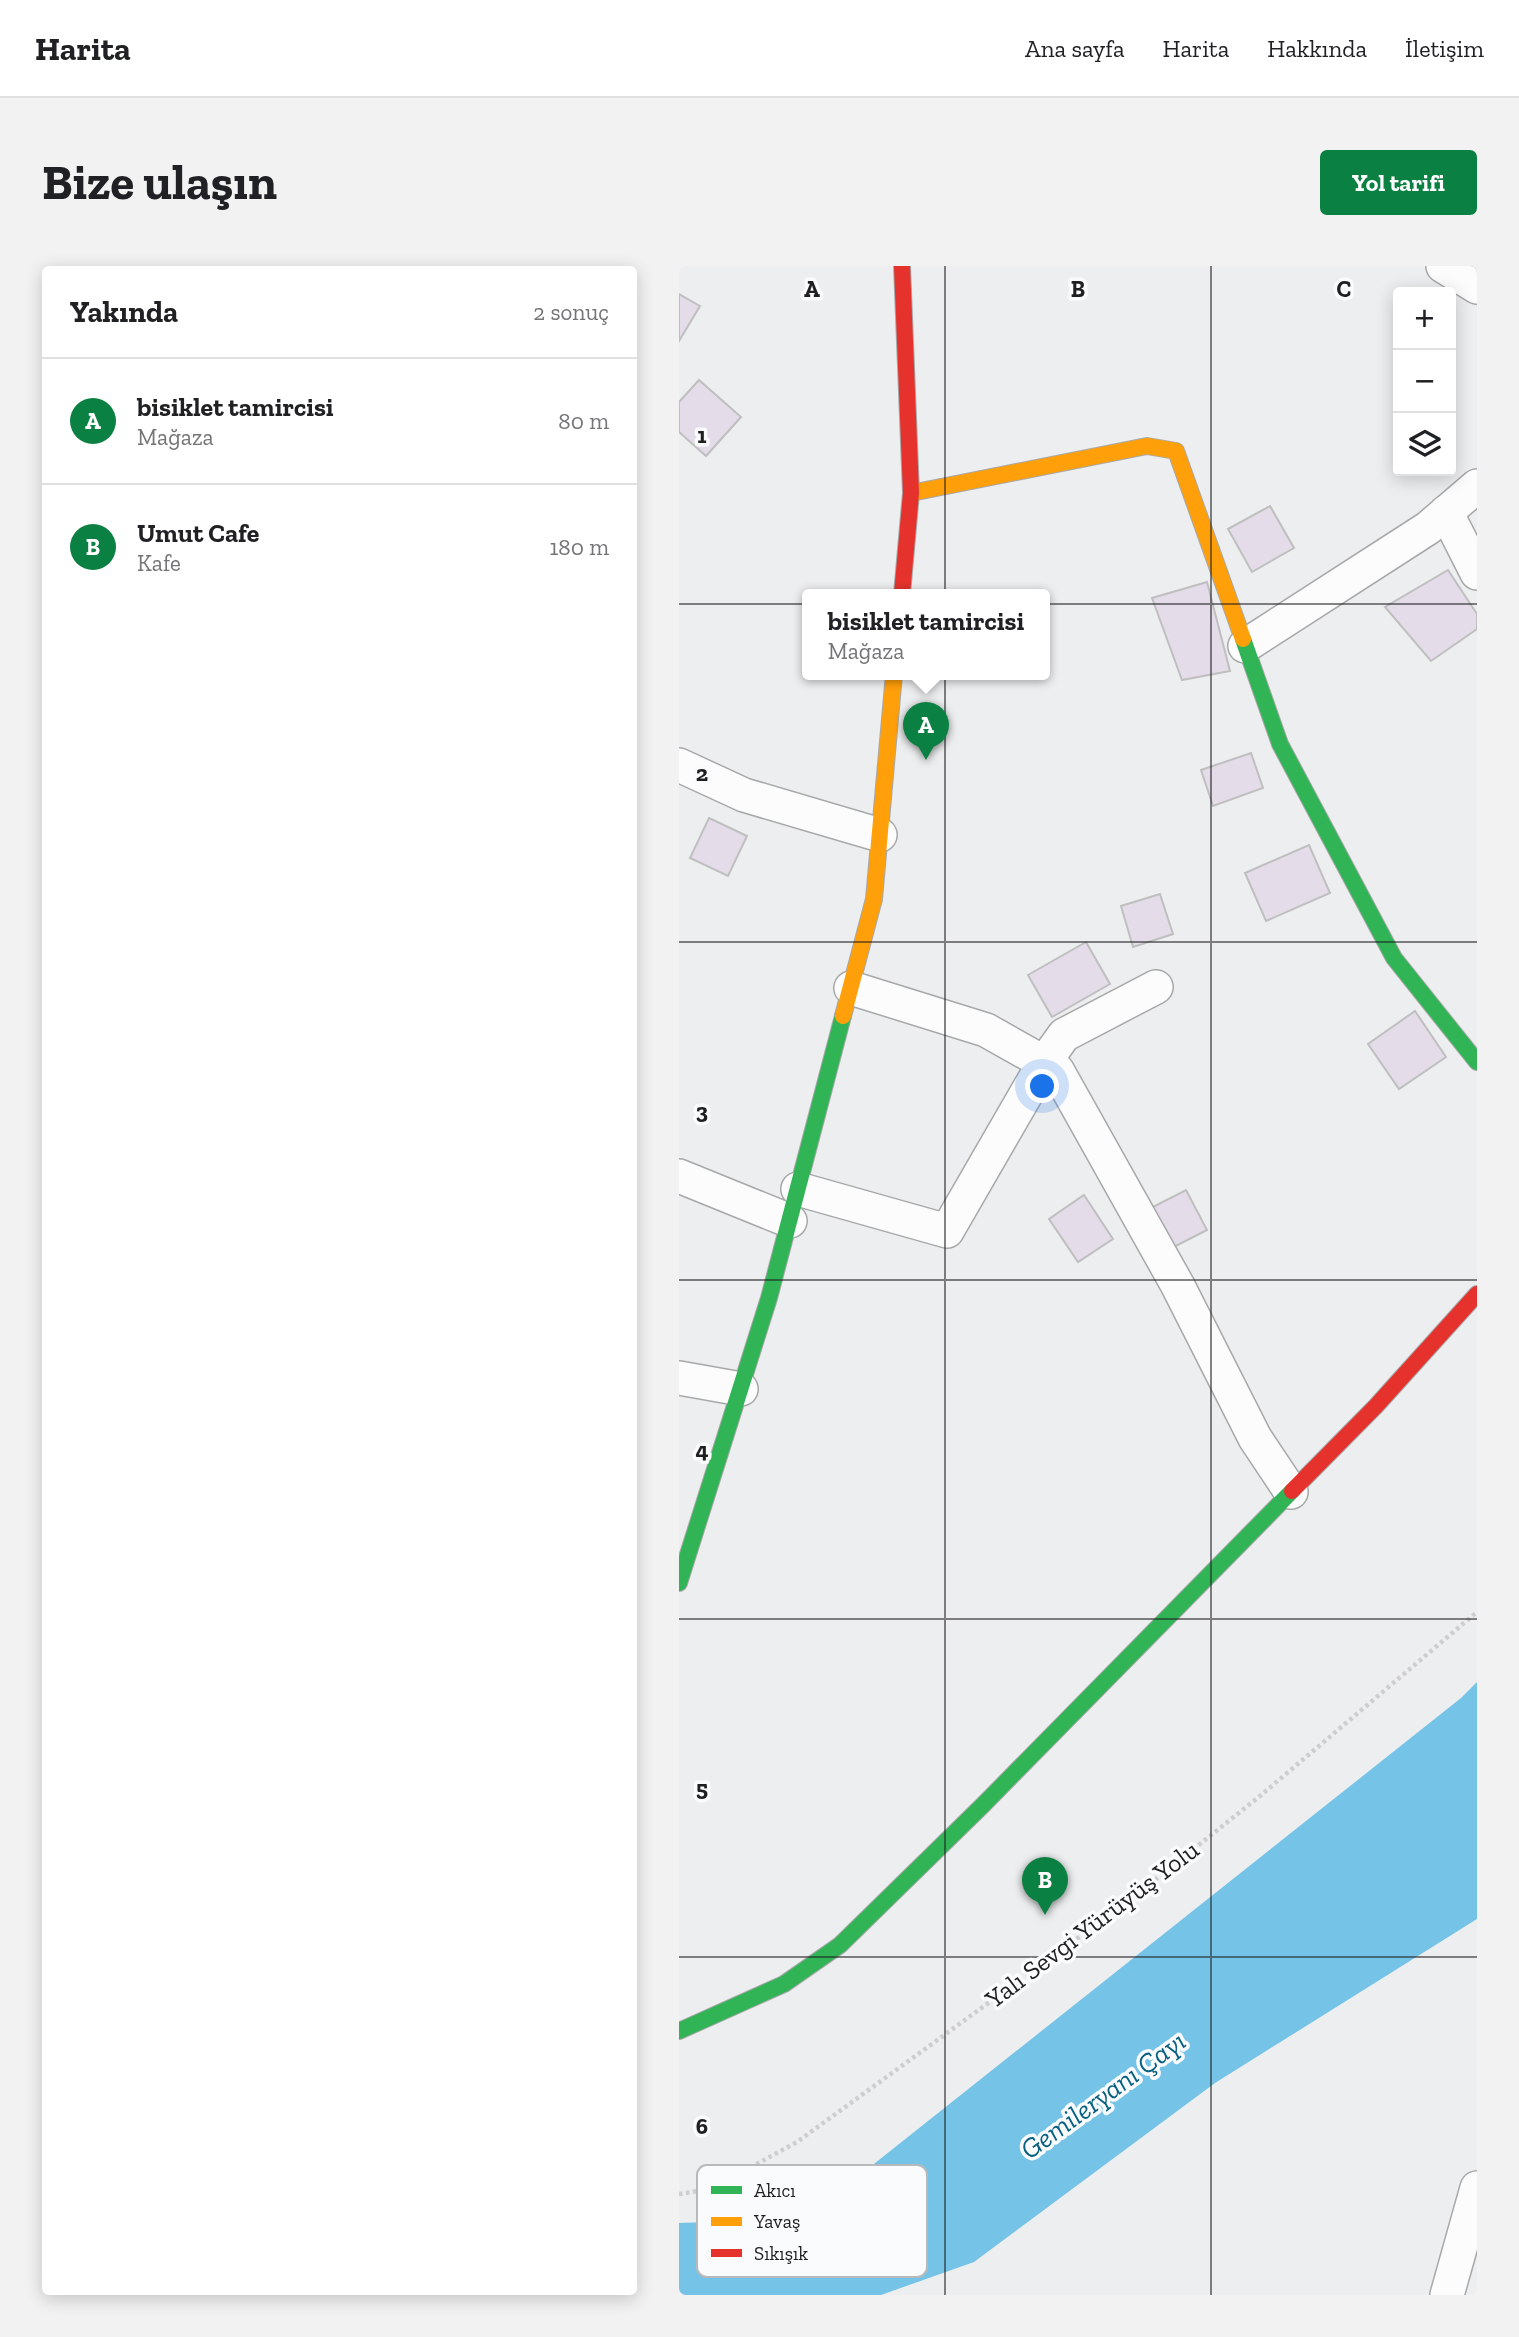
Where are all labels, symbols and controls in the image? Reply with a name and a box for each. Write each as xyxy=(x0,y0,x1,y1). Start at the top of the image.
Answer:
text: Harita xyxy=(35,29,131,68)
text: Ana sayfa xyxy=(1025,34,1125,63)
text: Harita xyxy=(1163,34,1229,63)
text: Hakkında xyxy=(1267,34,1367,63)
text: İletişim xyxy=(1405,34,1484,63)
button: Yol tarifi xyxy=(1320,150,1477,215)
text: Bize ulaşın xyxy=(42,153,277,212)
text: A xyxy=(804,275,820,303)
text: B xyxy=(1071,275,1085,303)
text: C xyxy=(1337,275,1351,303)
map controls xyxy=(1393,287,1456,476)
button: + xyxy=(1393,287,1456,350)
text: Yakında xyxy=(70,294,178,330)
text: 2 sonuç xyxy=(533,298,609,326)
button: − xyxy=(1393,350,1456,413)
text: bisiklet tamircisi xyxy=(137,391,334,423)
text: A xyxy=(85,407,101,435)
text: 80 m xyxy=(558,407,609,435)
button: layers xyxy=(1393,413,1456,476)
text: 1 xyxy=(697,421,707,449)
text: Mağaza xyxy=(137,423,214,451)
text: Umut Cafe xyxy=(137,517,259,549)
text: B xyxy=(86,533,100,561)
text: 180 m xyxy=(549,533,609,561)
text: Kafe xyxy=(137,549,181,577)
popup xyxy=(802,589,1050,680)
text: bisiklet tamircisi xyxy=(828,605,1024,637)
text: Mağaza xyxy=(828,637,904,665)
pin: A xyxy=(903,702,949,760)
text: 2 xyxy=(696,759,708,787)
your location xyxy=(1025,1069,1059,1103)
text: 3 xyxy=(696,1097,708,1125)
text: 4 xyxy=(695,1436,709,1464)
text: 5 xyxy=(696,1774,708,1802)
street label: Yalı Sevgi Yürüyüş Yolu xyxy=(978,1833,1205,2015)
pin: B xyxy=(1022,1857,1068,1915)
water label: Gemileryanı Çayı xyxy=(1014,2024,1192,2166)
text: 6 xyxy=(696,2112,708,2140)
legend xyxy=(697,2165,927,2277)
text: Akıcı xyxy=(754,2179,796,2202)
text: Yavaş xyxy=(753,2210,800,2233)
text: Sıkışık xyxy=(754,2242,808,2265)

